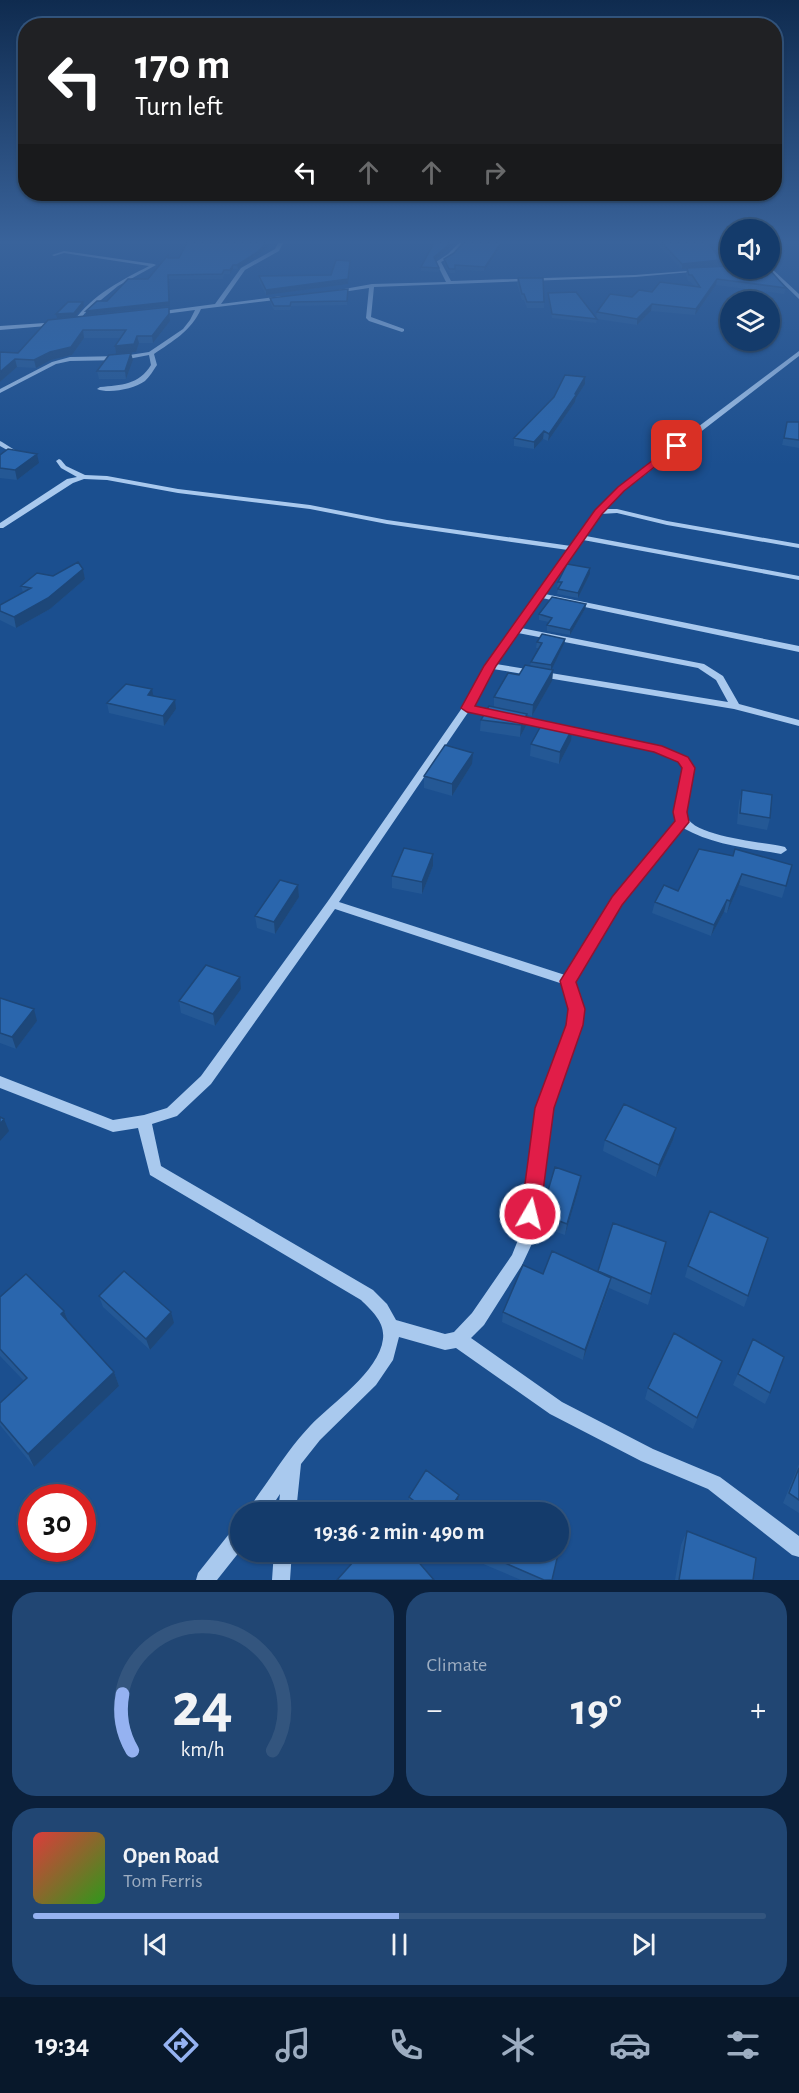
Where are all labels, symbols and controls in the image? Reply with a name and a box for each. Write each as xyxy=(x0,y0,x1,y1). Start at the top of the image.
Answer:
icon: left xyxy=(36,42,114,120)
text: 170 m xyxy=(135,44,230,86)
text: Turn left xyxy=(135,93,223,120)
icon: left xyxy=(289,156,322,189)
icon: ahead xyxy=(352,156,385,189)
icon: ahead xyxy=(415,156,448,189)
icon: right xyxy=(478,156,511,189)
map controls xyxy=(720,219,780,351)
button: sound xyxy=(720,219,780,279)
button: layers xyxy=(720,291,780,351)
pin xyxy=(651,420,702,471)
icon: arrive xyxy=(660,429,693,462)
position arrow xyxy=(498,1182,562,1246)
speed limit sign: 30 xyxy=(18,1484,96,1562)
text: 19:36 · 2 min · 490 m xyxy=(314,1521,485,1543)
text: Climate xyxy=(427,1655,487,1675)
text: 24 xyxy=(172,1675,233,1737)
text: 19° xyxy=(571,1688,622,1733)
text: − xyxy=(427,1694,442,1727)
text: + xyxy=(750,1694,766,1727)
text: km/h xyxy=(181,1739,225,1760)
text: Open Road xyxy=(123,1845,219,1867)
text: Tom Ferris xyxy=(123,1871,203,1891)
icon: previous xyxy=(139,1928,172,1961)
icon: pause xyxy=(383,1928,416,1961)
icon: next xyxy=(627,1928,660,1961)
icon: directions xyxy=(160,2024,202,2066)
icon: music xyxy=(272,2024,314,2066)
icon: phone xyxy=(385,2024,427,2066)
icon: climate xyxy=(497,2024,539,2066)
icon: car xyxy=(609,2024,651,2066)
icon: filters xyxy=(722,2024,764,2066)
text: 19:34 xyxy=(35,2031,89,2058)

